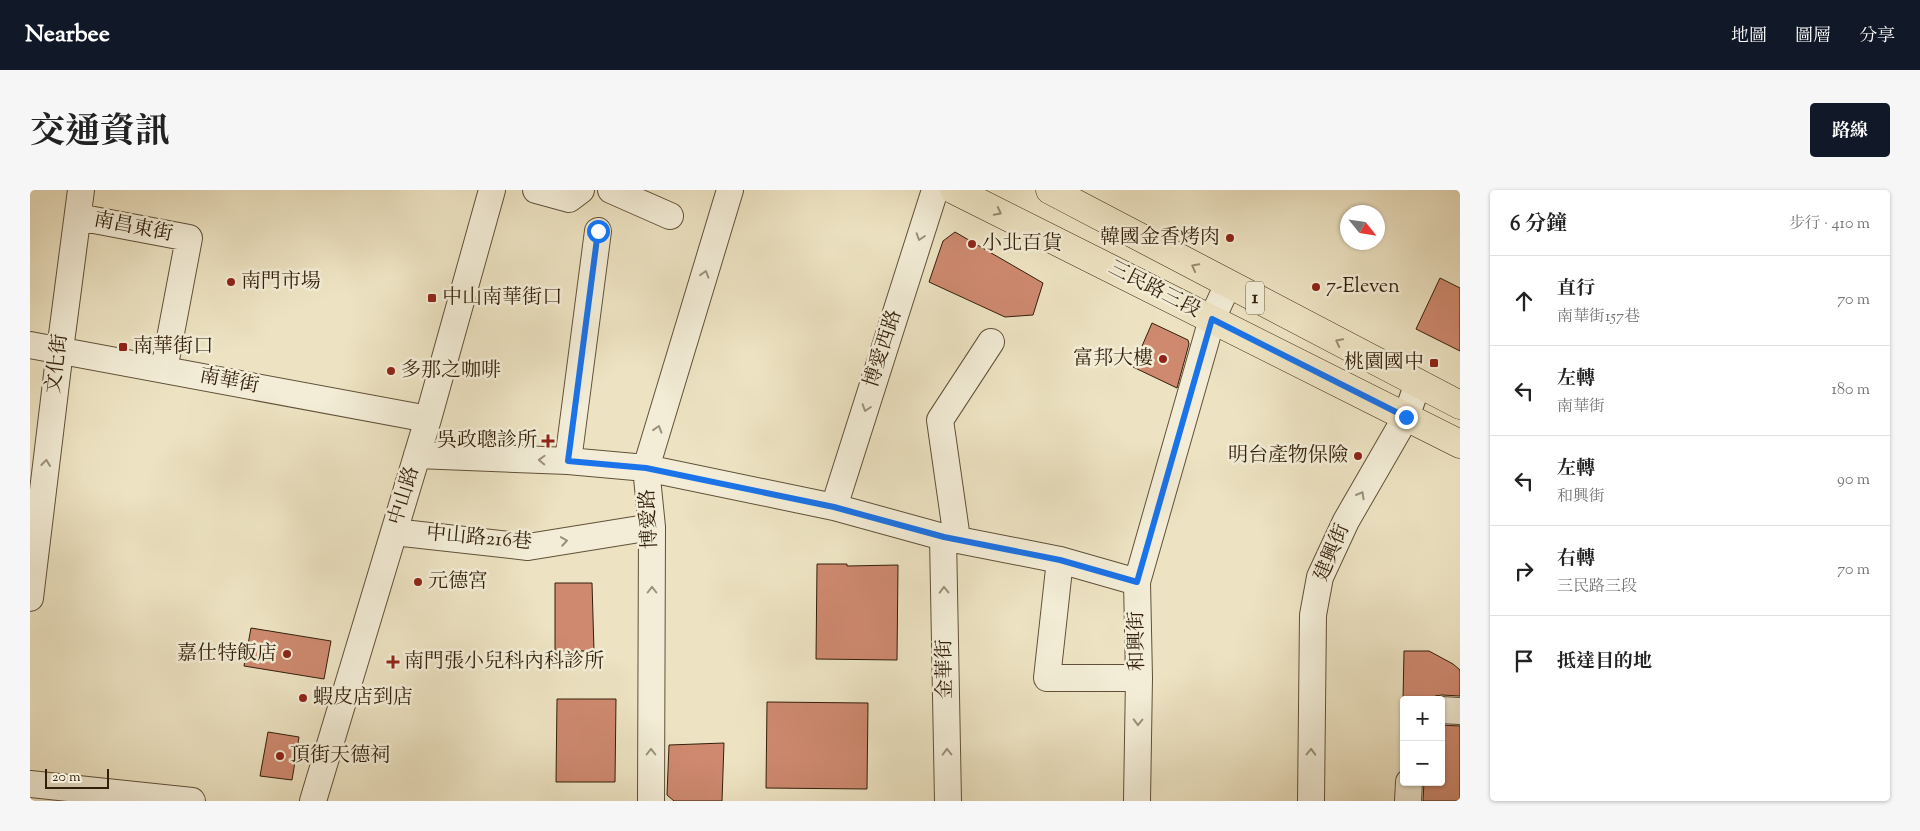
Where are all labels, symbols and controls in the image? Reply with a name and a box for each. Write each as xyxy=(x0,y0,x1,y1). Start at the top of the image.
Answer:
text: Nearbee xyxy=(25,18,110,52)
text: 地圖 xyxy=(1731,24,1767,50)
text: 圖層 xyxy=(1795,24,1831,50)
text: 分享 xyxy=(1859,24,1895,50)
button: 路線 xyxy=(1810,103,1890,157)
text: 交通資訊 xyxy=(30,108,170,159)
north arrow xyxy=(1340,205,1385,250)
street label: 南昌東街 xyxy=(91,206,175,250)
one-way arrow xyxy=(993,206,1002,216)
text: 6 分鐘 xyxy=(1510,210,1567,240)
text: 步行 · 410 m xyxy=(1789,213,1870,236)
route start xyxy=(587,220,610,243)
place label: 韓國金香烤肉 xyxy=(1100,224,1220,253)
place label: 小北百貨 xyxy=(982,230,1062,259)
one-way arrow xyxy=(916,232,926,240)
marker: 韓國金香烤肉 xyxy=(1224,232,1236,244)
marker: 小北百貨 xyxy=(966,238,978,250)
street label: 三民路三段 xyxy=(1103,254,1205,326)
one-way arrow xyxy=(1191,263,1200,273)
place label: 南門市場 xyxy=(241,268,321,297)
one-way arrow xyxy=(699,270,709,278)
place label: 7-Eleven xyxy=(1326,273,1400,302)
marker: 南門市場 xyxy=(225,276,237,288)
text: 直行 xyxy=(1557,276,1595,303)
marker: 7-Eleven xyxy=(1310,281,1322,293)
road number: 1 xyxy=(1246,282,1264,315)
place label: 中山南華街口 xyxy=(442,284,562,313)
icon: ahead xyxy=(1510,287,1538,315)
text: 70 m xyxy=(1837,289,1870,312)
marker: 中山南華街口 xyxy=(426,292,438,304)
street label: 博愛西路 xyxy=(858,306,910,392)
text: 南華街157巷 xyxy=(1557,306,1640,329)
street label: 文化街 xyxy=(40,332,76,396)
place label: 南華街口 xyxy=(133,333,213,362)
one-way arrow xyxy=(1336,338,1345,348)
marker: 南華街口 xyxy=(117,341,129,353)
place label: 富邦大樓 xyxy=(1073,345,1153,374)
place label: 桃園國中 xyxy=(1344,349,1424,378)
marker: 富邦大樓 xyxy=(1157,353,1169,365)
place label: 多那之咖啡 xyxy=(401,357,501,386)
marker: 桃園國中 xyxy=(1428,357,1440,369)
street label: 南華街 xyxy=(197,362,261,402)
marker: 多那之咖啡 xyxy=(385,365,397,377)
text: 左轉 xyxy=(1557,366,1595,393)
icon: left xyxy=(1510,377,1538,405)
text: 180 m xyxy=(1831,379,1870,402)
text: 南華街 xyxy=(1557,396,1605,419)
one-way arrow xyxy=(861,403,871,412)
route end xyxy=(1395,406,1418,429)
one-way arrow xyxy=(652,426,662,434)
place label: 吳政聰診所 xyxy=(437,427,537,456)
marker: 吳政聰診所 xyxy=(541,434,555,448)
place label: 明台產物保險 xyxy=(1228,442,1348,471)
marker: 明台產物保險 xyxy=(1352,450,1364,462)
one-way arrow xyxy=(538,455,546,466)
text: 左轉 xyxy=(1557,456,1595,483)
one-way arrow xyxy=(40,458,51,466)
street label: 中山路 xyxy=(382,463,428,529)
icon: left xyxy=(1510,467,1538,495)
text: 90 m xyxy=(1837,469,1870,492)
text: 和興街 xyxy=(1557,486,1605,509)
street label: 博愛路 xyxy=(634,488,666,550)
one-way arrow xyxy=(1355,492,1365,501)
street label: 中山路216巷 xyxy=(425,520,533,558)
street label: 建興街 xyxy=(1308,520,1358,586)
one-way arrow xyxy=(559,537,568,547)
text: 右轉 xyxy=(1557,546,1595,573)
icon: right xyxy=(1510,557,1538,585)
text: 70 m xyxy=(1837,559,1870,582)
place label: 元德宮 xyxy=(428,568,488,597)
marker: 元德宮 xyxy=(412,576,424,588)
text: 三民路三段 xyxy=(1557,576,1637,599)
one-way arrow xyxy=(647,586,657,594)
one-way arrow xyxy=(939,586,949,594)
street label: 和興街 xyxy=(1123,611,1153,671)
street label: 金華街 xyxy=(931,639,961,699)
place label: 嘉仕特飯店 xyxy=(177,640,277,669)
icon: arrive xyxy=(1510,647,1538,675)
marker: 嘉仕特飯店 xyxy=(281,648,293,660)
place label: 南門張小兒科內科診所 xyxy=(404,648,604,677)
text: 抵達目的地 xyxy=(1557,649,1652,676)
marker: 南門張小兒科內科診所 xyxy=(386,655,400,669)
place label: 蝦皮店到店 xyxy=(313,684,413,713)
marker: 蝦皮店到店 xyxy=(297,692,309,704)
map controls xyxy=(1400,696,1445,786)
button: + xyxy=(1400,696,1445,741)
one-way arrow xyxy=(1133,718,1143,726)
button: − xyxy=(1400,741,1445,786)
place label: 頂街天德祠 xyxy=(290,742,390,771)
one-way arrow xyxy=(646,748,656,756)
one-way arrow xyxy=(942,748,952,756)
one-way arrow xyxy=(1306,748,1316,756)
marker: 頂街天德祠 xyxy=(274,750,286,762)
scale bar xyxy=(45,766,109,789)
text: 20 m xyxy=(52,768,81,788)

